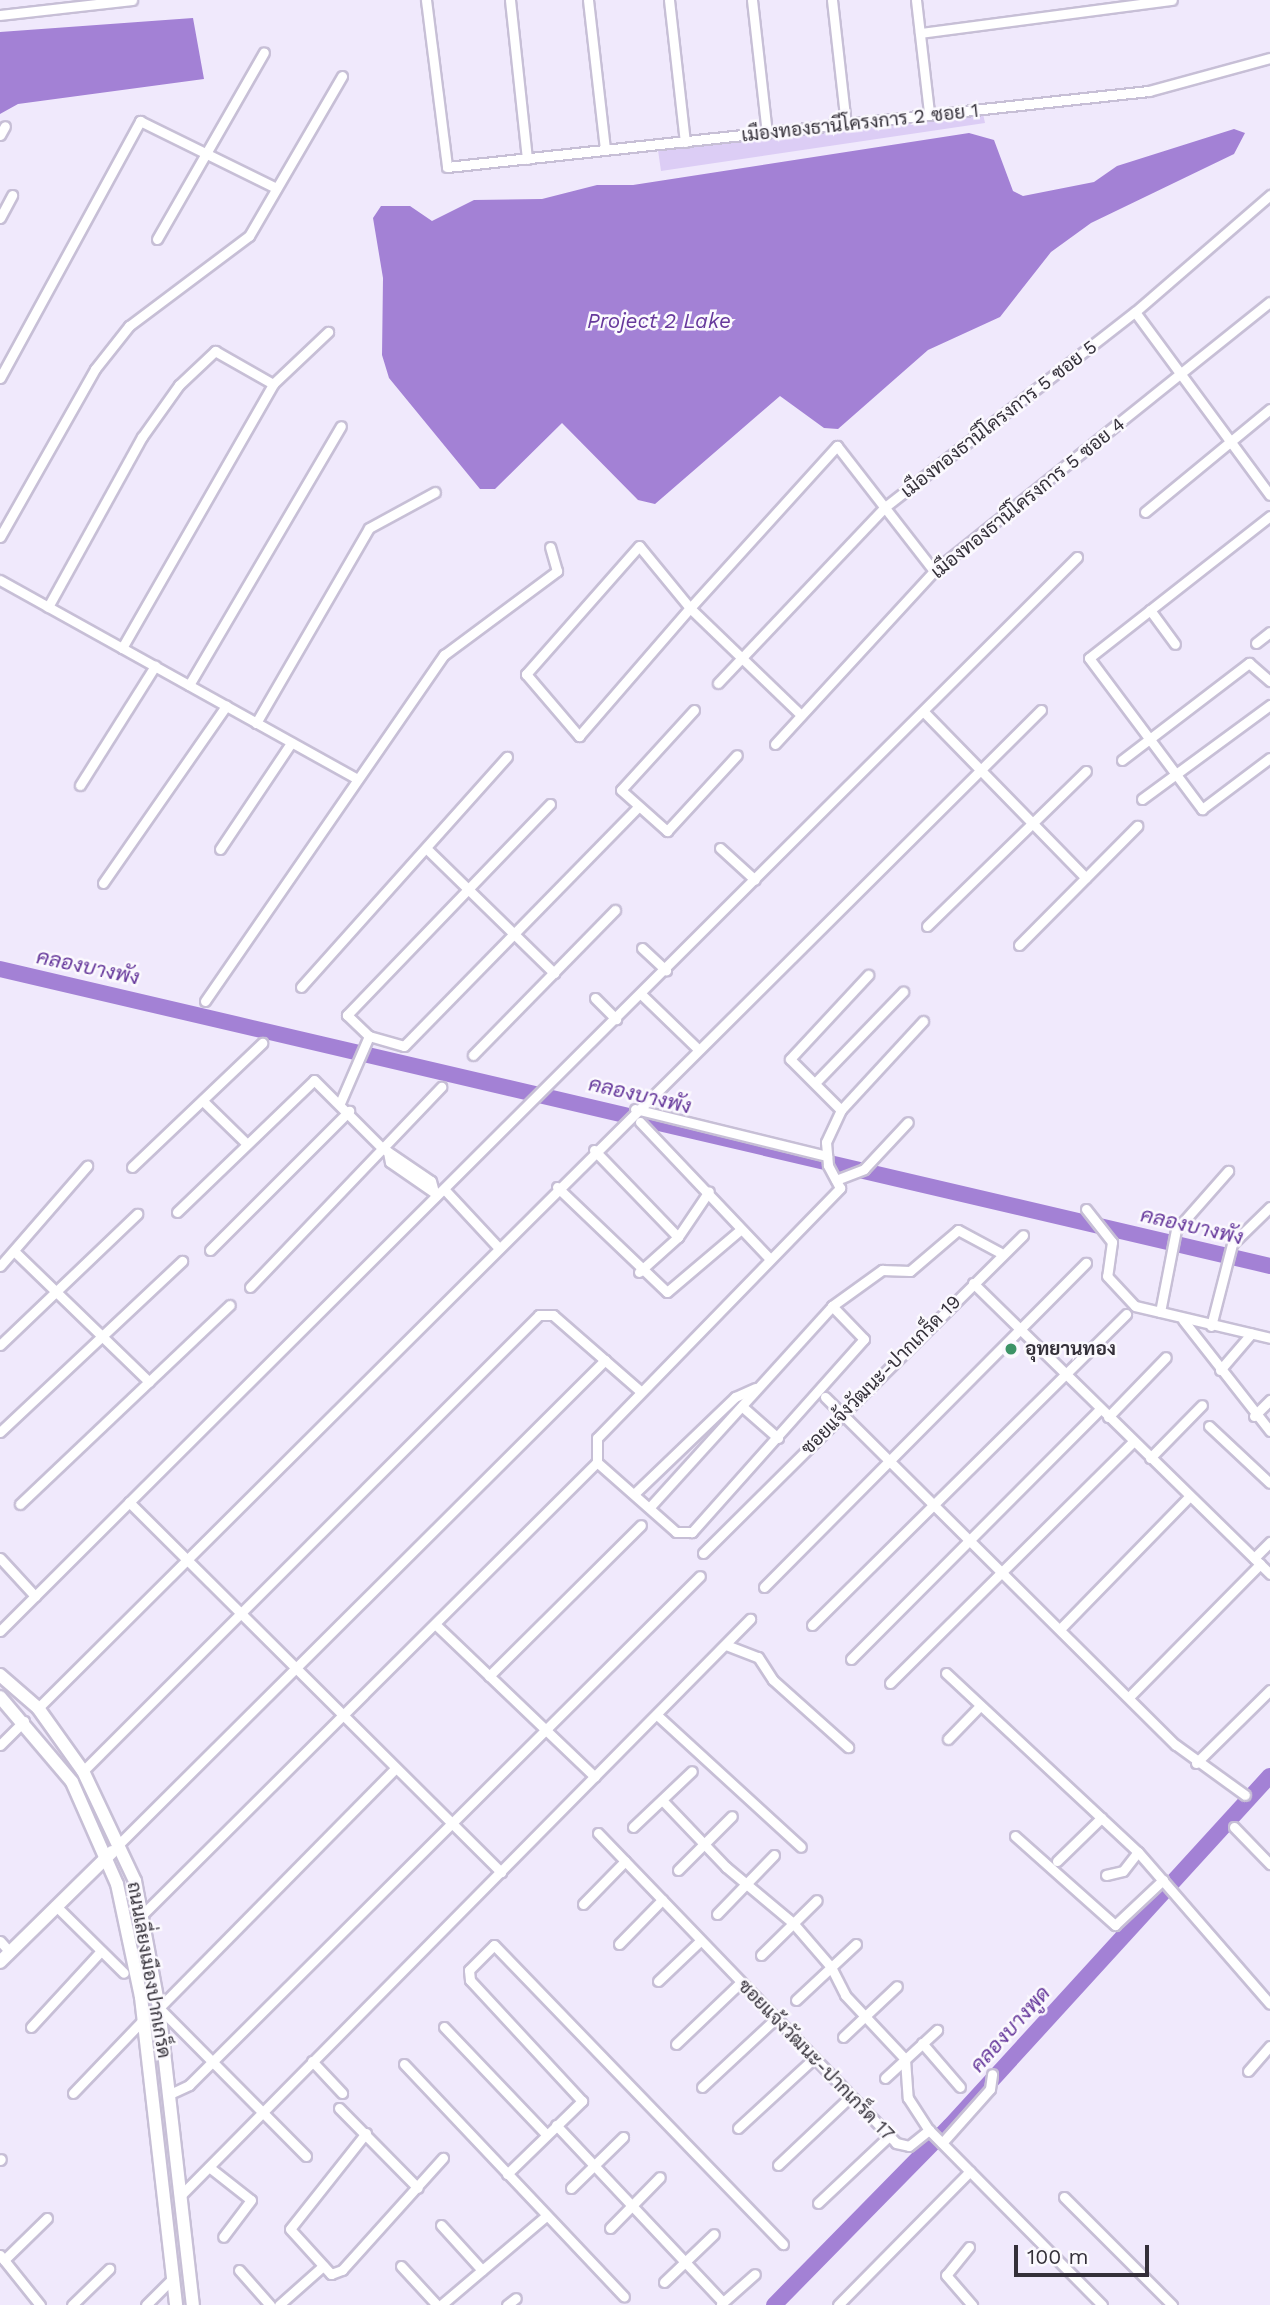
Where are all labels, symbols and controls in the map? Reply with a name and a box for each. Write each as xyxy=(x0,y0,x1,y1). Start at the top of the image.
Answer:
street label: เมืองทองธานีโครงการ 2 ซอย 1 xyxy=(740,99,980,147)
water label: Project 2 Lake xyxy=(587,308,731,334)
street label: เมืองทองธานีโครงการ 5 ซอย 5 xyxy=(897,335,1101,503)
street label: เมืองทองธานีโครงการ 5 ซอย 4 xyxy=(926,413,1130,583)
water label: คลองบางพัง xyxy=(34,944,142,990)
water label: คลองบางพัง xyxy=(586,1071,694,1119)
water label: คลองบางพัง xyxy=(1138,1202,1246,1250)
street label: ซอยแจ้งวัฒนะ-ปากเกร็ด 19 xyxy=(796,1290,966,1460)
place label: อุทยานทอง xyxy=(1025,1338,1116,1360)
marker: อุทยานทอง xyxy=(1003,1341,1019,1357)
street label: ถนนเลี่ยงเมืองปากเกร็ด xyxy=(122,1880,176,2060)
street label: ซอยแจ้งวัฒนะ-ปากเกร็ด 17 xyxy=(733,1974,899,2146)
water label: คลองบางพูด xyxy=(965,1981,1055,2077)
scale bar xyxy=(1018,2232,1153,2276)
text: 100 m xyxy=(1027,2244,1089,2269)

